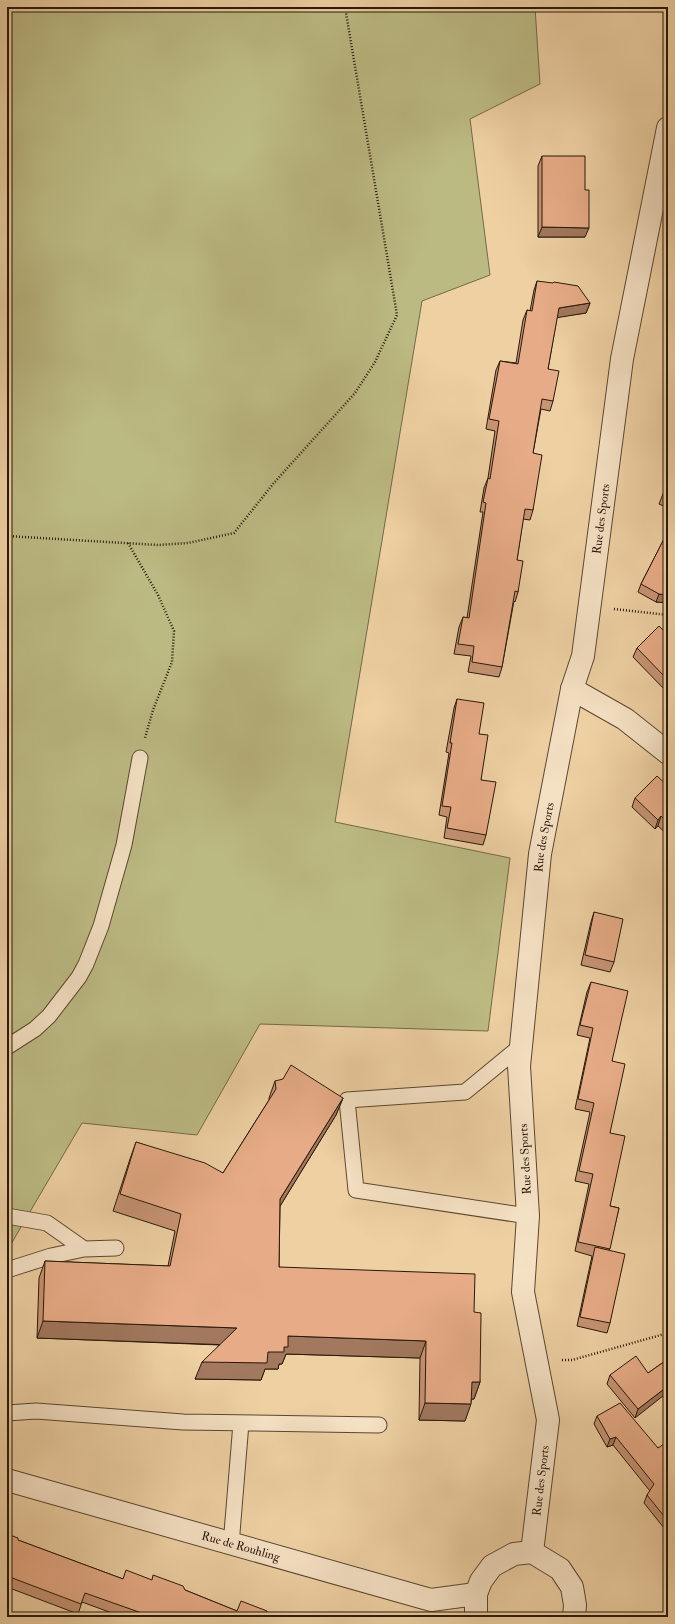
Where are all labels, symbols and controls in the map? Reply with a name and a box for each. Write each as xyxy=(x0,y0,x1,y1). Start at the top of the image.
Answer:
street label: Rue des Sports xyxy=(589,483,614,555)
street label: Rue des Sports xyxy=(531,801,558,873)
street label: Rue des Sports xyxy=(516,1123,535,1195)
street label: Rue des Sports xyxy=(529,1445,553,1517)
street label: Rue de Rouhling xyxy=(200,1528,283,1565)

